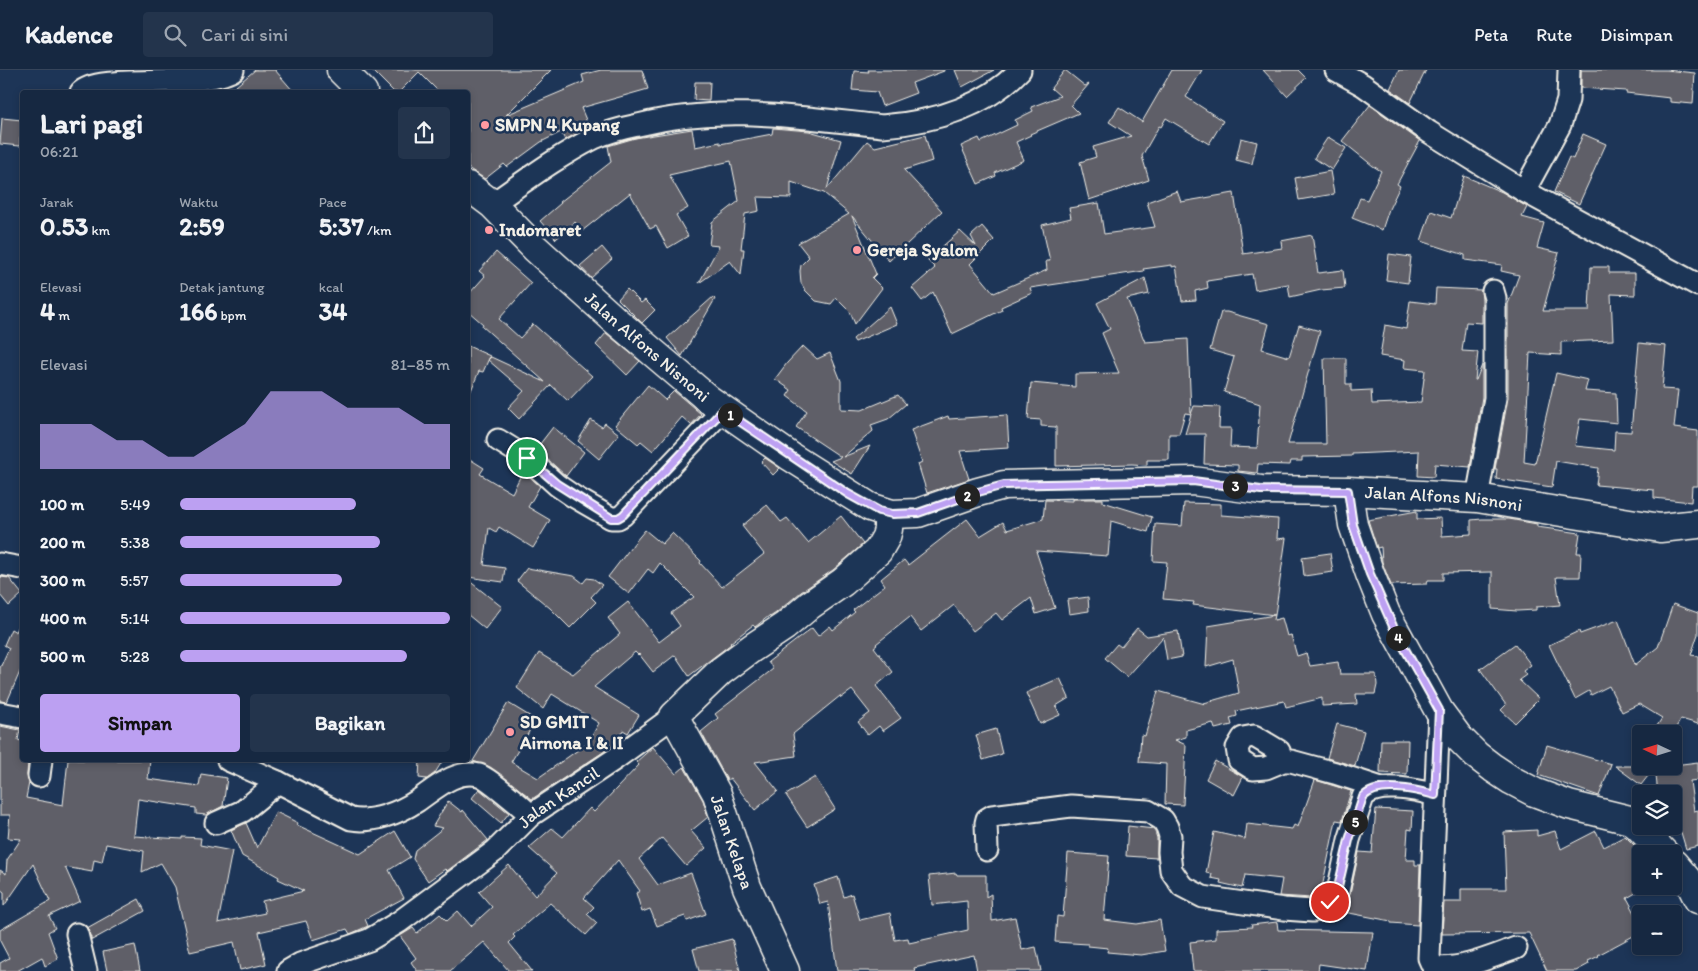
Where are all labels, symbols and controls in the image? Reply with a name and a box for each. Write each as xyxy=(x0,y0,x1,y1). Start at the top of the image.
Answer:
search box xyxy=(143,12,493,57)
text: Kadence xyxy=(25,20,113,49)
icon: search xyxy=(161,21,189,49)
text: Cari di sini xyxy=(201,23,288,46)
text: Peta xyxy=(1474,24,1508,46)
text: Rute xyxy=(1536,24,1572,46)
text: Disimpan xyxy=(1600,24,1673,46)
text: Lari pagi xyxy=(40,106,143,140)
button: share xyxy=(398,107,450,159)
place label: SMPN 4 Kupang xyxy=(495,114,620,136)
marker: SMPN 4 Kupang xyxy=(479,119,491,131)
text: 06:21 xyxy=(40,142,78,161)
text: Jarak xyxy=(40,194,73,211)
text: Waktu xyxy=(179,194,218,211)
text: Pace xyxy=(319,194,347,211)
text: 0.53 xyxy=(40,211,88,241)
text: 2:59 xyxy=(179,211,225,241)
text: 5:37 xyxy=(319,211,364,241)
place label: Indomaret xyxy=(499,219,582,241)
text: km xyxy=(88,222,110,239)
text: /km xyxy=(364,222,392,239)
marker: Indomaret xyxy=(483,224,495,236)
place label: Gereja Syalom xyxy=(867,239,979,261)
marker: Gereja Syalom xyxy=(851,244,863,256)
text: Elevasi xyxy=(40,279,82,296)
text: Detak jantung xyxy=(179,279,264,296)
text: kcal xyxy=(319,279,344,296)
street label: Jalan Alfons Nisnoni xyxy=(580,287,714,407)
text: 4 xyxy=(40,296,55,326)
text: 166 xyxy=(179,296,217,326)
text: 34 xyxy=(319,296,347,326)
text: m xyxy=(55,307,70,324)
text: bpm xyxy=(217,307,247,324)
text: Elevasi xyxy=(40,355,88,374)
text: 81–85 m xyxy=(391,355,450,374)
pin: 1 xyxy=(718,402,742,428)
text: 1 xyxy=(727,407,734,424)
pin xyxy=(506,437,548,479)
icon: arrive xyxy=(513,444,541,472)
pin: 3 xyxy=(1222,474,1248,498)
text: 3 xyxy=(1232,478,1239,495)
street label: Jalan Alfons Nisnoni xyxy=(1364,481,1524,516)
pin: 2 xyxy=(954,484,980,508)
text: 2 xyxy=(964,488,971,505)
text: 100 m xyxy=(40,495,84,514)
text: 5:49 xyxy=(120,495,150,514)
text: 200 m xyxy=(40,533,85,552)
text: 5:38 xyxy=(120,533,150,552)
text: 300 m xyxy=(40,571,86,590)
text: 5:57 xyxy=(120,571,149,590)
text: 400 m xyxy=(40,609,86,628)
text: 5:14 xyxy=(120,609,149,628)
pin: 4 xyxy=(1386,626,1410,650)
text: 4 xyxy=(1394,630,1403,647)
text: 500 m xyxy=(40,647,85,666)
text: 5:28 xyxy=(120,647,150,666)
button: Simpan xyxy=(40,694,240,752)
button: Bagikan xyxy=(250,694,450,752)
place label: SD GMIT Airnona I & II xyxy=(519,711,624,754)
north arrow xyxy=(1632,725,1682,775)
map controls xyxy=(1632,725,1682,955)
marker: SD GMIT Airnona I & II xyxy=(504,726,516,738)
street label: Jalan Kancil xyxy=(513,761,604,833)
button: layers xyxy=(1632,785,1682,835)
street label: Jalan Kelapa xyxy=(706,792,758,892)
pin: 5 xyxy=(1342,810,1368,834)
text: 5 xyxy=(1352,814,1359,831)
button: + xyxy=(1632,845,1682,895)
pin xyxy=(1309,881,1351,923)
icon: check xyxy=(1316,888,1344,916)
button: − xyxy=(1632,905,1682,955)

